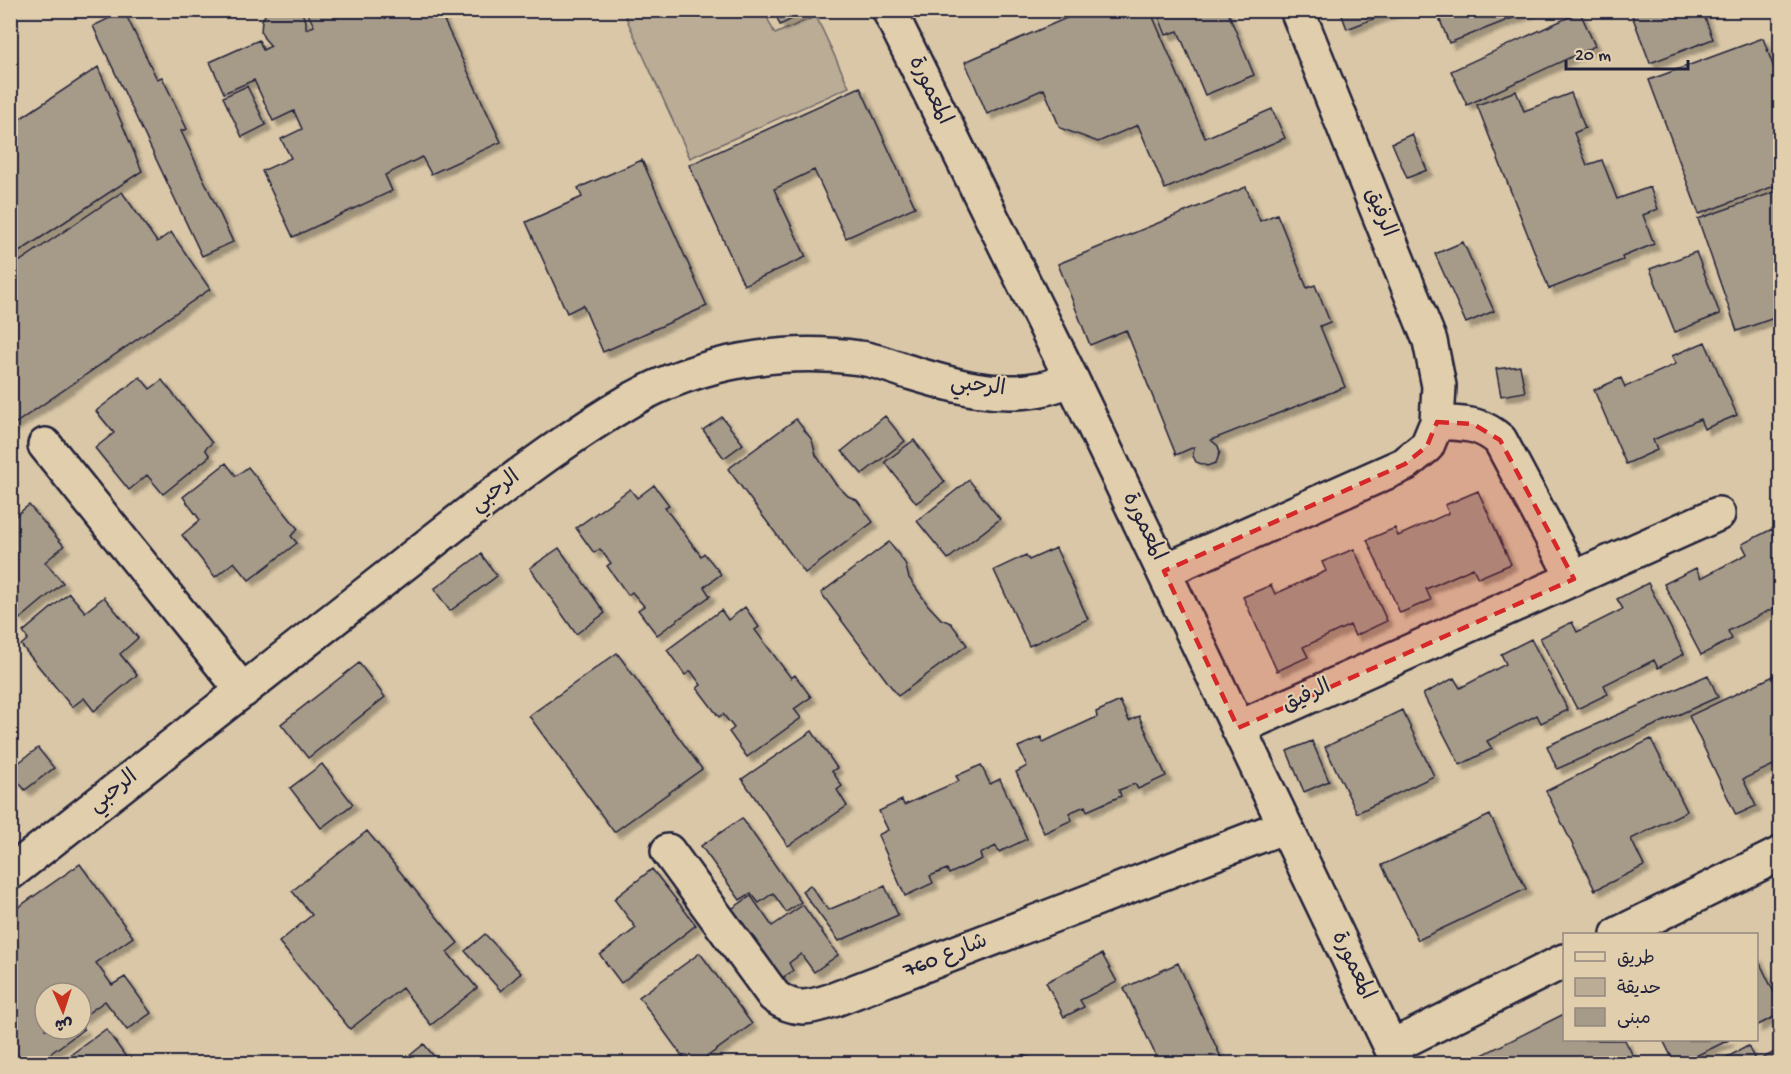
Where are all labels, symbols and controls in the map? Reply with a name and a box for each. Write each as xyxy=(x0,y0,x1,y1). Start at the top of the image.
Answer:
scale bar xyxy=(1566,33,1688,71)
text: 20 m xyxy=(1575,46,1611,67)
street label: المعمورة xyxy=(901,52,957,130)
street label: الرفيق xyxy=(1357,185,1401,241)
street label: الرحبي xyxy=(949,371,1007,406)
street label: الرحبي xyxy=(466,465,528,521)
street label: المعمورة xyxy=(1115,488,1171,566)
street label: الرفيق xyxy=(1279,675,1335,719)
street label: الرحبي xyxy=(84,765,146,822)
street label: المعمورة xyxy=(1324,927,1380,1005)
street label: شارع 760 xyxy=(899,929,992,985)
legend xyxy=(1563,933,1758,1041)
text: طريق xyxy=(1617,949,1655,970)
text: حديقة xyxy=(1617,979,1661,1000)
north arrow xyxy=(33,981,93,1041)
text: مبنى xyxy=(1617,1009,1651,1030)
text: ش xyxy=(54,1013,73,1032)

